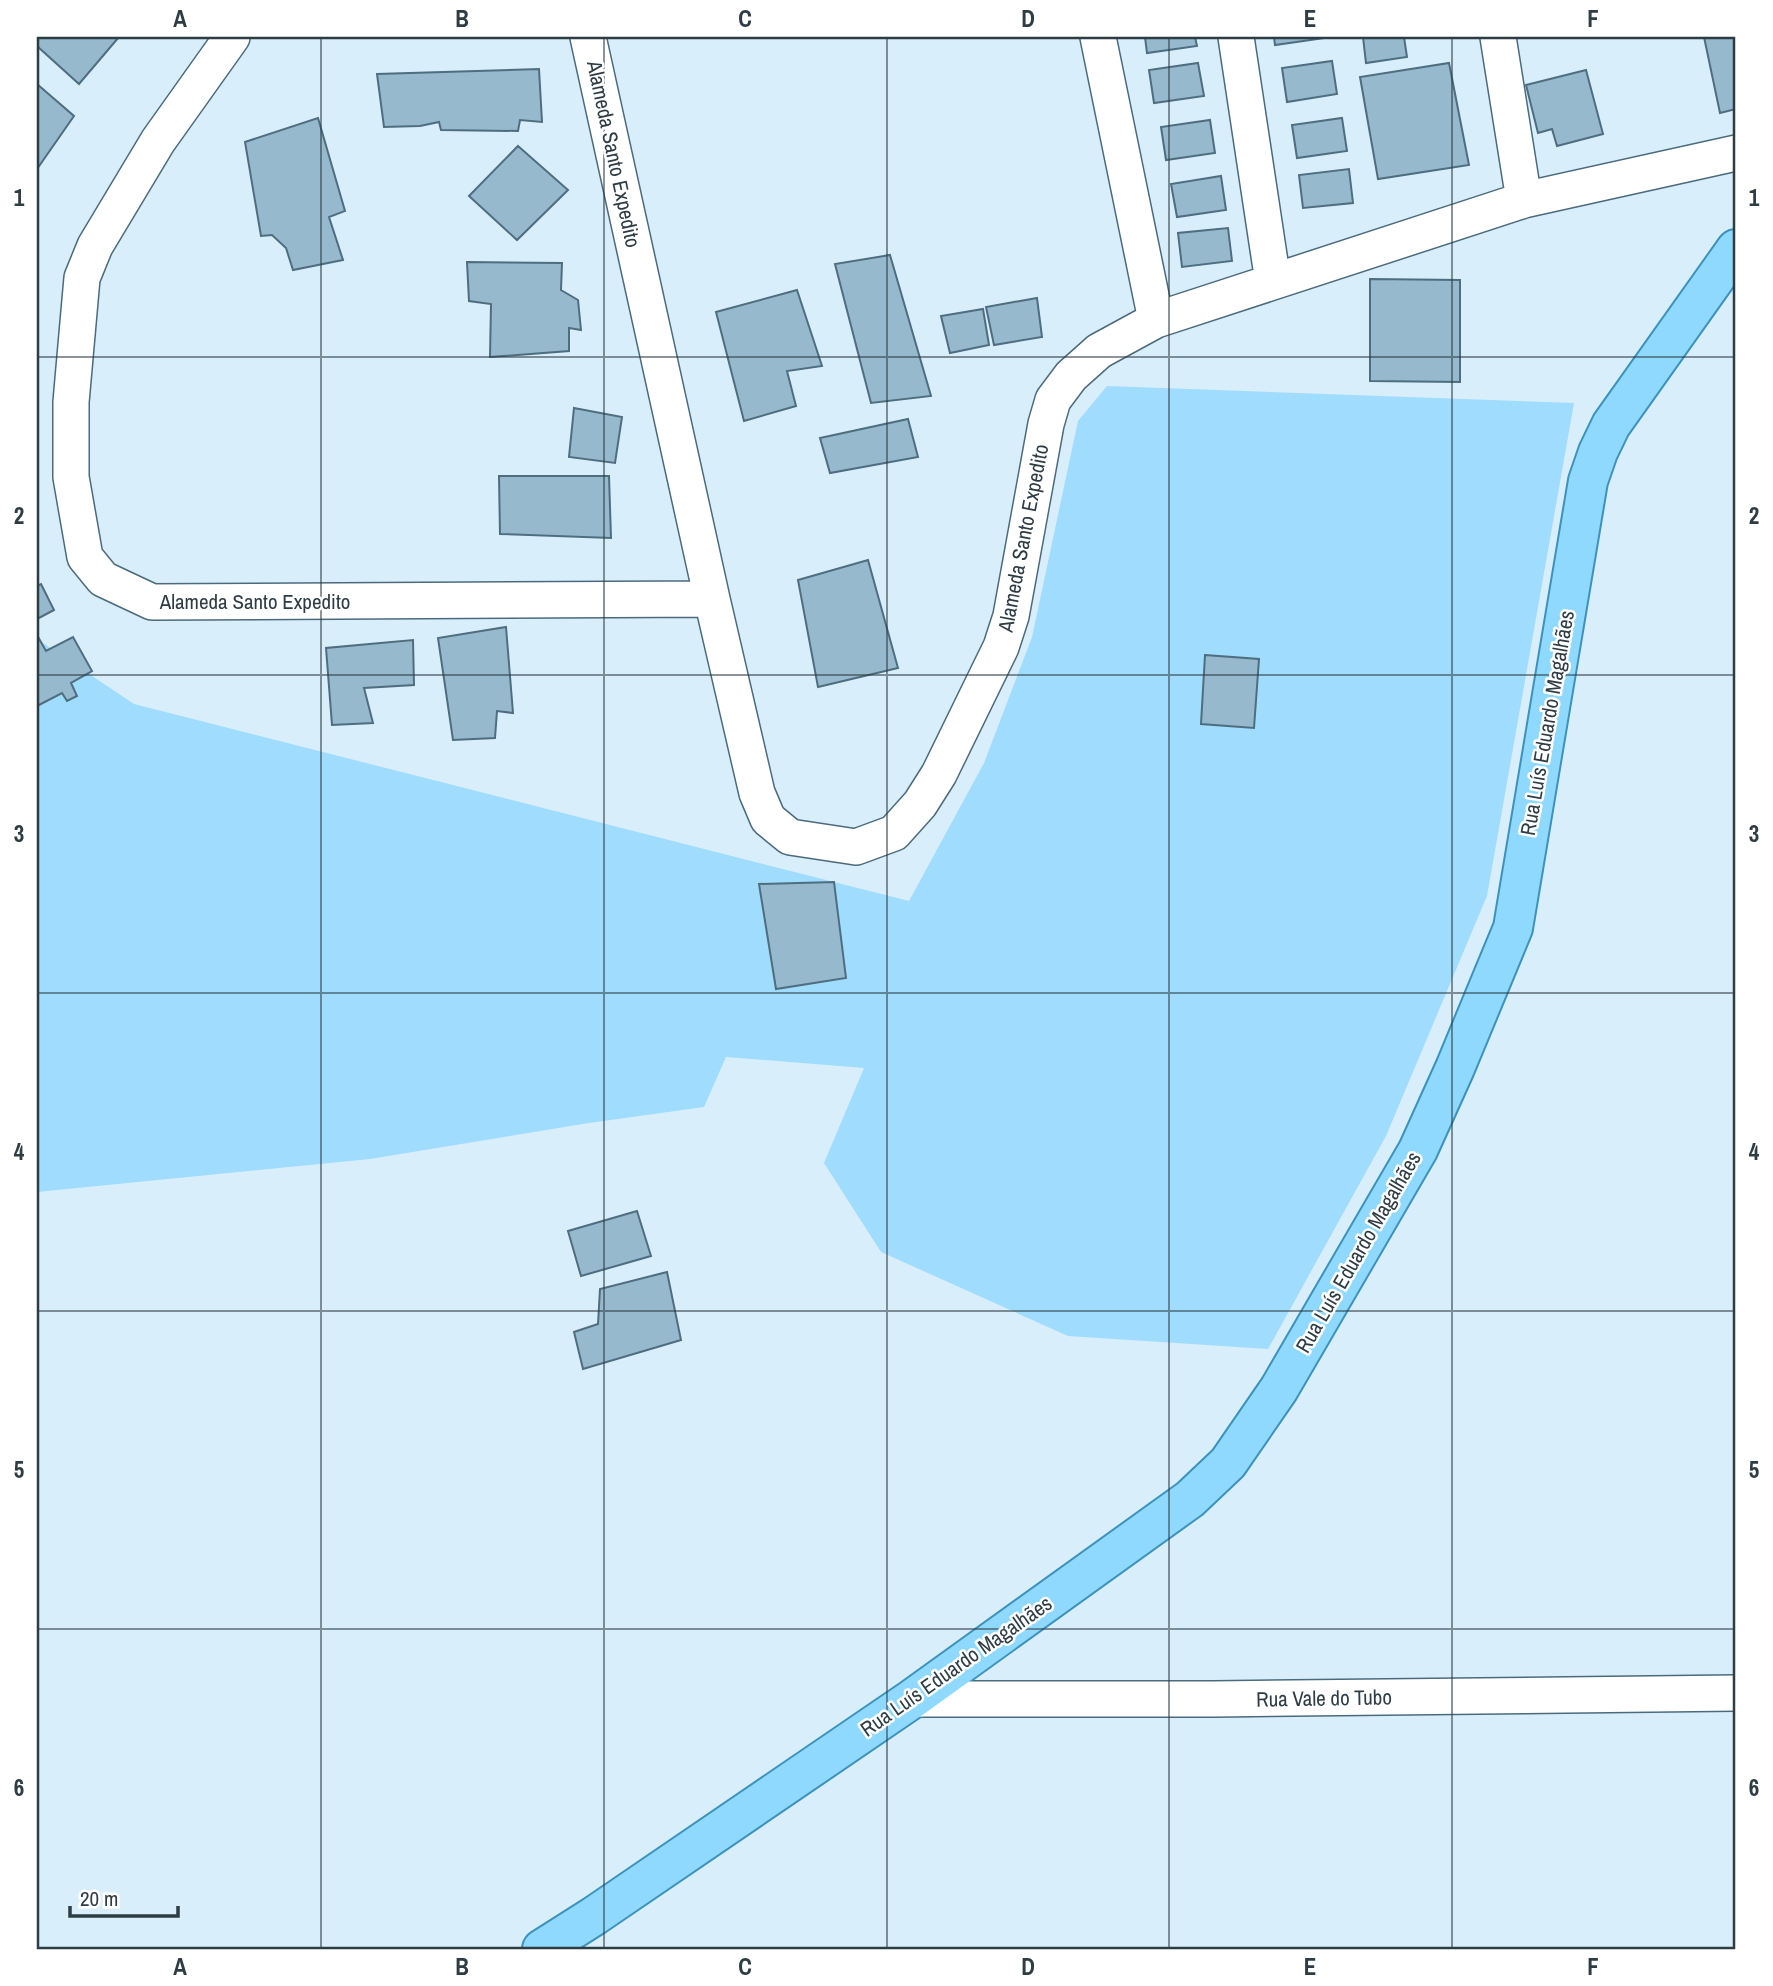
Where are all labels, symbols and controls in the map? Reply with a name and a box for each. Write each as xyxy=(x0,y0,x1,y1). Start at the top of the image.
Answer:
text: A xyxy=(173,3,187,34)
text: B xyxy=(455,3,469,34)
text: C xyxy=(738,3,752,34)
text: D xyxy=(1021,3,1035,34)
text: E xyxy=(1304,3,1316,34)
text: F xyxy=(1587,3,1599,34)
street label: Alameda Santo Expedito xyxy=(580,57,648,250)
text: 1 xyxy=(14,182,25,213)
text: 1 xyxy=(1749,182,1760,213)
street label: Alameda Santo Expedito xyxy=(990,442,1055,635)
text: 2 xyxy=(14,500,24,531)
text: 2 xyxy=(1749,500,1759,531)
street label: Alameda Santo Expedito xyxy=(159,587,350,616)
street label: Rua Luís Eduardo Magalhães xyxy=(1513,608,1581,838)
text: 3 xyxy=(14,818,24,849)
text: 3 xyxy=(1749,818,1759,849)
text: 4 xyxy=(14,1136,25,1167)
text: 4 xyxy=(1749,1136,1760,1167)
street label: Rua Luís Eduardo Magalhães xyxy=(1288,1146,1428,1358)
text: 5 xyxy=(14,1454,24,1485)
text: 5 xyxy=(1749,1454,1759,1485)
street label: Rua Luís Eduardo Magalhães xyxy=(854,1589,1058,1743)
street label: Rua Vale do Tubo xyxy=(1256,1682,1392,1714)
text: 6 xyxy=(14,1772,24,1803)
text: 6 xyxy=(1749,1772,1759,1803)
scale bar xyxy=(70,1874,178,1918)
text: 20 m xyxy=(80,1884,118,1913)
text: A xyxy=(173,1951,187,1982)
text: B xyxy=(455,1951,469,1982)
text: C xyxy=(738,1951,752,1982)
text: D xyxy=(1021,1951,1035,1982)
text: E xyxy=(1304,1951,1316,1982)
text: F xyxy=(1587,1951,1599,1982)

